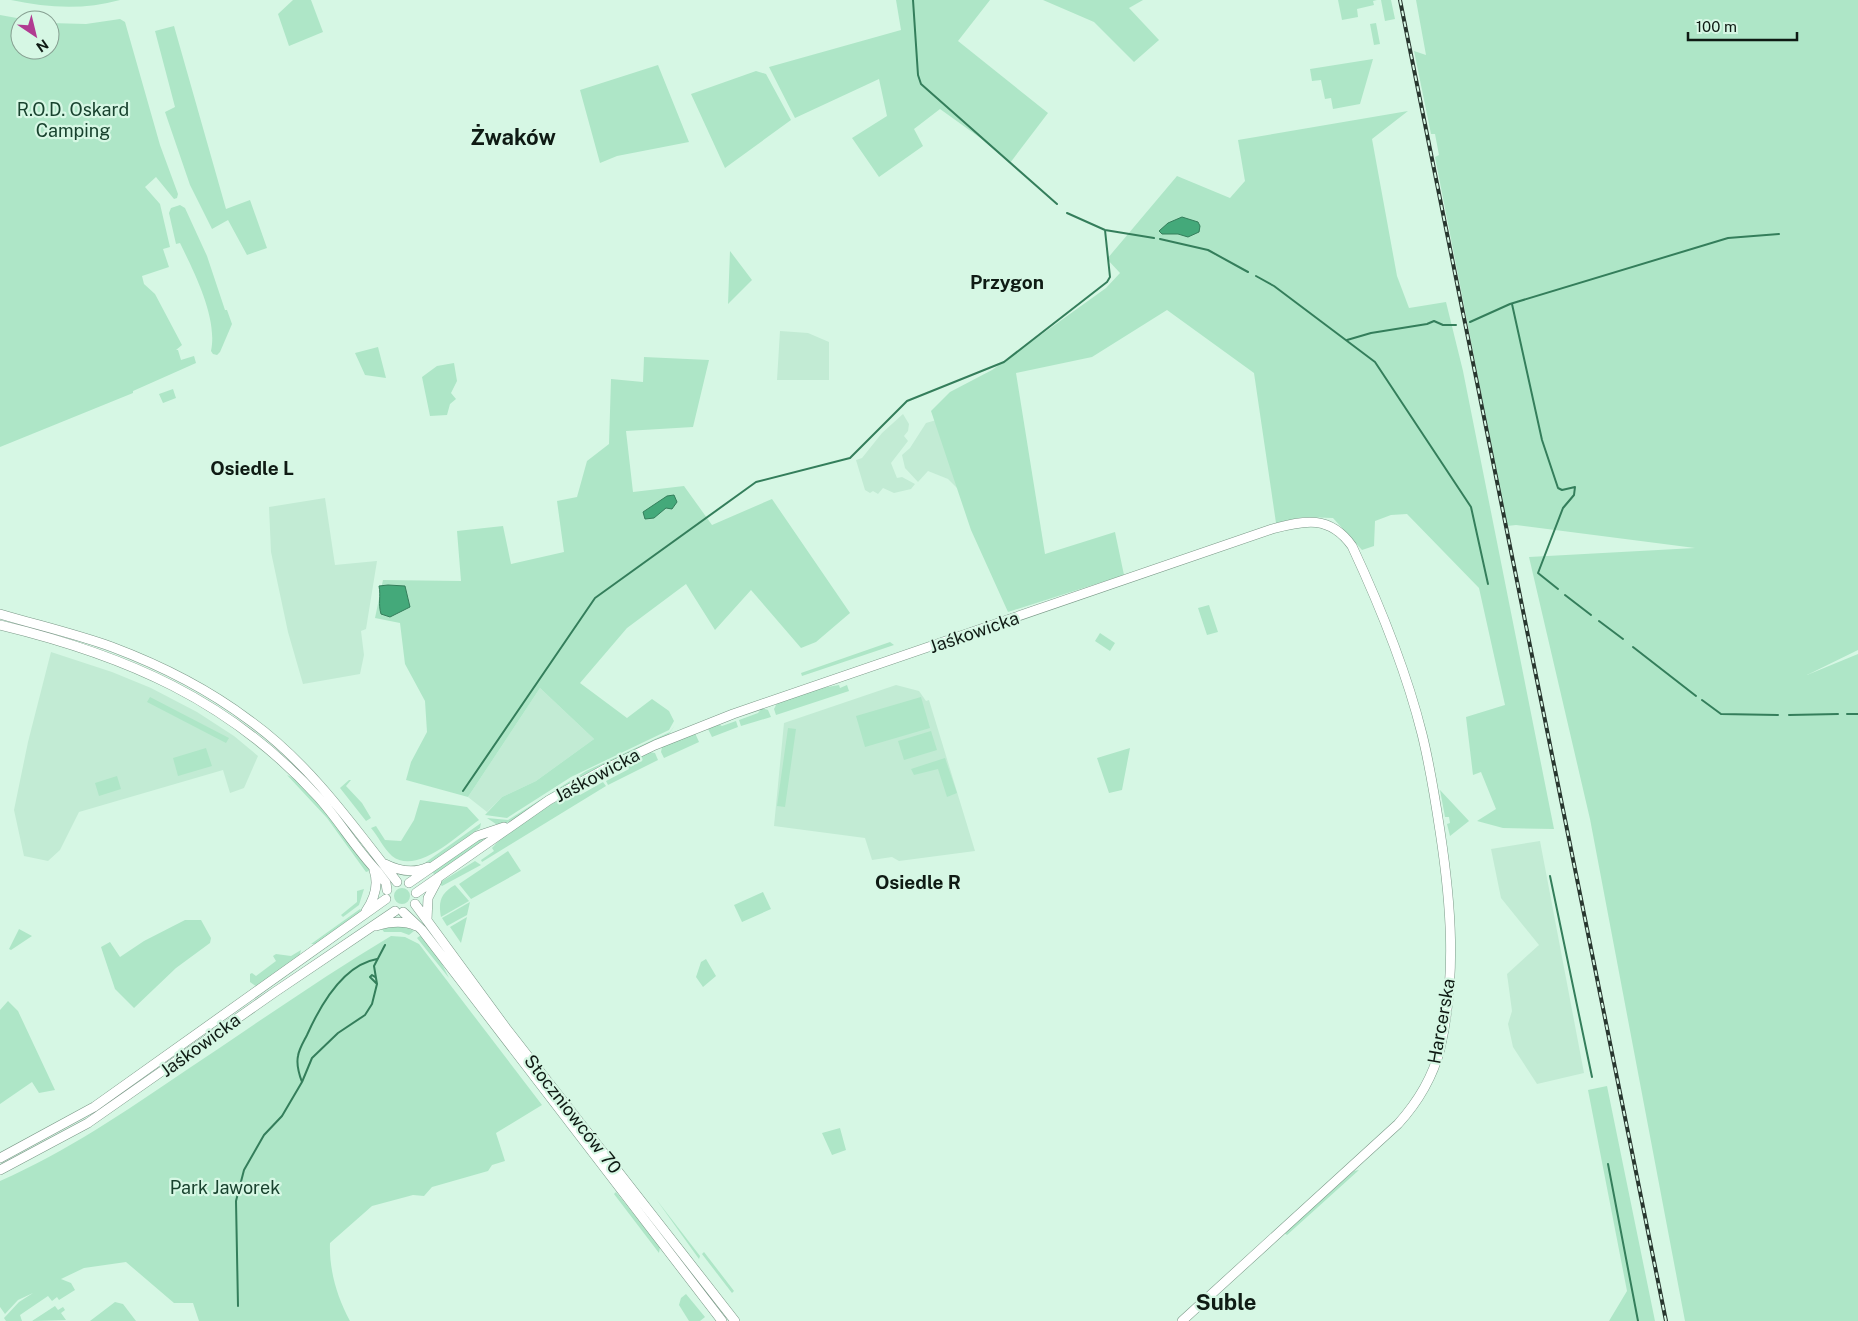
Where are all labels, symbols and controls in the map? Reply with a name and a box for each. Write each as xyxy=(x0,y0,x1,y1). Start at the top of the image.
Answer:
north arrow xyxy=(10,10,60,60)
scale bar xyxy=(1688,10,1797,42)
text: 100 m xyxy=(1696,18,1737,35)
text: N xyxy=(33,36,52,55)
park label: R.O.D. Oskard Camping xyxy=(17,99,129,141)
district label: Żwaków xyxy=(470,124,556,150)
district label: Przygon xyxy=(970,271,1044,293)
district label: Osiedle L xyxy=(210,457,294,479)
street label: Jaśkowicka xyxy=(926,607,1022,657)
street label: Jaśkowicka xyxy=(551,744,643,806)
district label: Osiedle R xyxy=(875,871,961,893)
street label: Harcerska xyxy=(1423,977,1459,1065)
street label: Jaśkowicka xyxy=(156,1009,244,1081)
street label: Stoczniowców 70 xyxy=(520,1050,626,1178)
park label: Park Jaworek xyxy=(170,1177,280,1198)
district label: Suble xyxy=(1195,1289,1257,1315)

